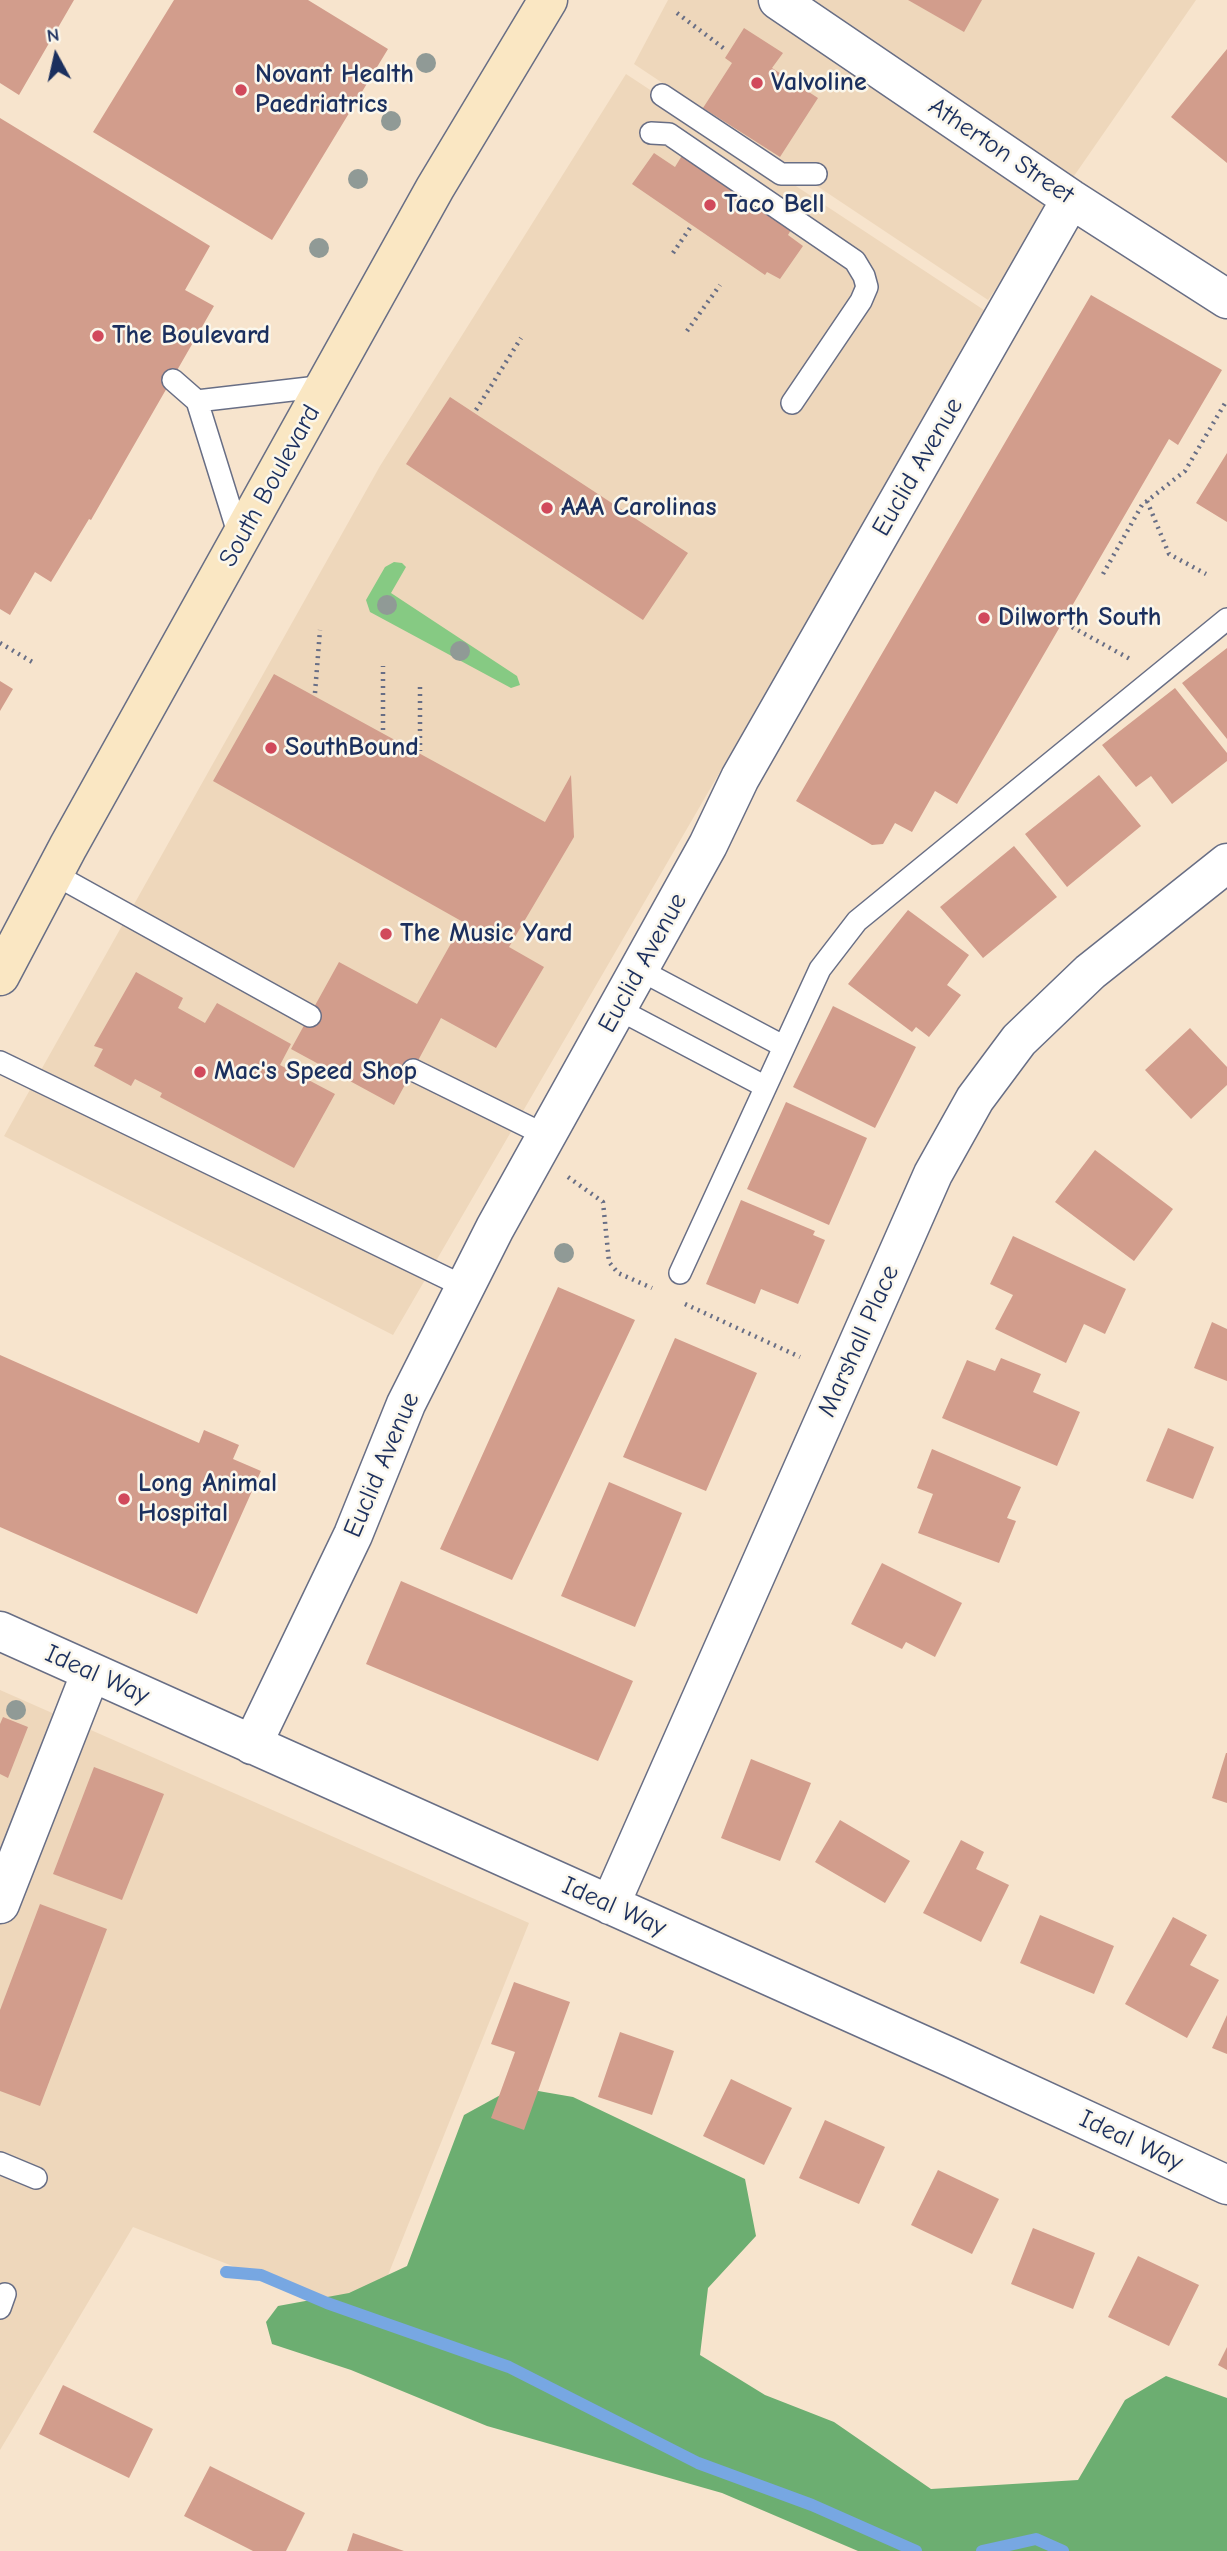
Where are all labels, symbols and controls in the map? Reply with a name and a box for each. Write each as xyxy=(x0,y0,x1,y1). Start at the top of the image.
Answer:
north arrow xyxy=(21,21,91,91)
text: N xyxy=(45,23,61,47)
place label: Novant Health Paedriatrics xyxy=(255,59,414,120)
place label: Valvoline xyxy=(771,67,867,99)
marker: Valvoline xyxy=(749,75,765,91)
marker: Novant Health Paedriatrics xyxy=(233,82,249,98)
street label: Atherton Street xyxy=(922,91,1080,211)
place label: Taco Bell xyxy=(724,189,825,221)
marker: Taco Bell xyxy=(702,197,718,213)
place label: The Boulevard xyxy=(112,320,270,352)
marker: The Boulevard xyxy=(90,328,106,344)
street label: Euclid Avenue xyxy=(866,392,970,542)
street label: South Boulevard xyxy=(213,400,327,572)
place label: AAA Carolinas xyxy=(561,492,717,524)
marker: AAA Carolinas xyxy=(539,500,555,516)
place label: Dilworth South xyxy=(998,602,1162,634)
marker: Dilworth South xyxy=(976,610,992,626)
place label: SouthBound xyxy=(285,732,419,764)
marker: SouthBound xyxy=(263,740,279,756)
street label: Euclid Avenue xyxy=(592,888,694,1038)
place label: The Music Yard xyxy=(400,918,573,950)
marker: The Music Yard xyxy=(378,926,394,942)
place label: Mac's Speed Shop xyxy=(214,1056,417,1088)
marker: Mac's Speed Shop xyxy=(192,1064,208,1080)
street label: Marshall Place xyxy=(812,1260,906,1422)
street label: Euclid Avenue xyxy=(337,1388,427,1542)
place label: Long Animal Hospital xyxy=(138,1468,277,1530)
marker: Long Animal Hospital xyxy=(116,1491,132,1507)
street label: Ideal Way xyxy=(40,1638,154,1712)
street label: Ideal Way xyxy=(557,1870,671,1944)
street label: Ideal Way xyxy=(1074,2103,1188,2179)

